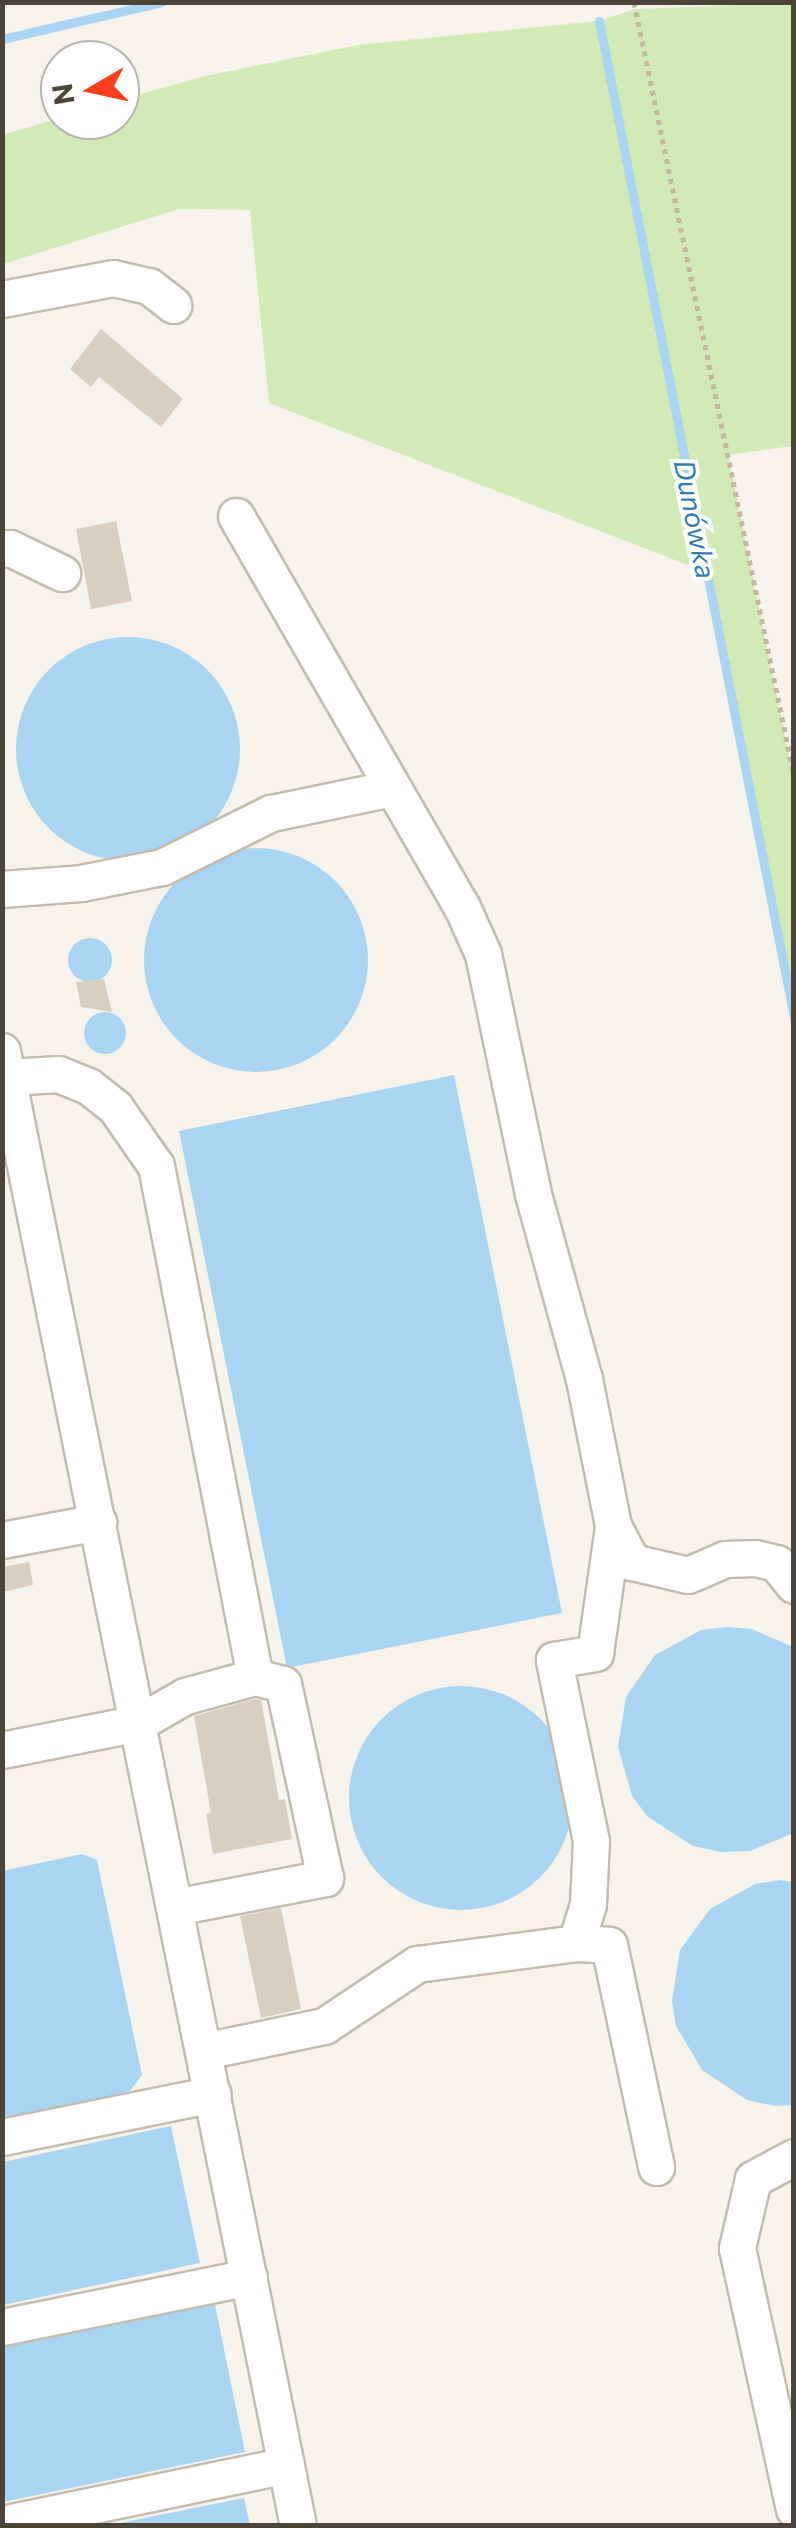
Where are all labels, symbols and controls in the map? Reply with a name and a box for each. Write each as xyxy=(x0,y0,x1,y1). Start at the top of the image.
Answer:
north arrow xyxy=(40,40,140,140)
text: N xyxy=(44,81,81,107)
water label: Dunówka xyxy=(668,457,724,581)

